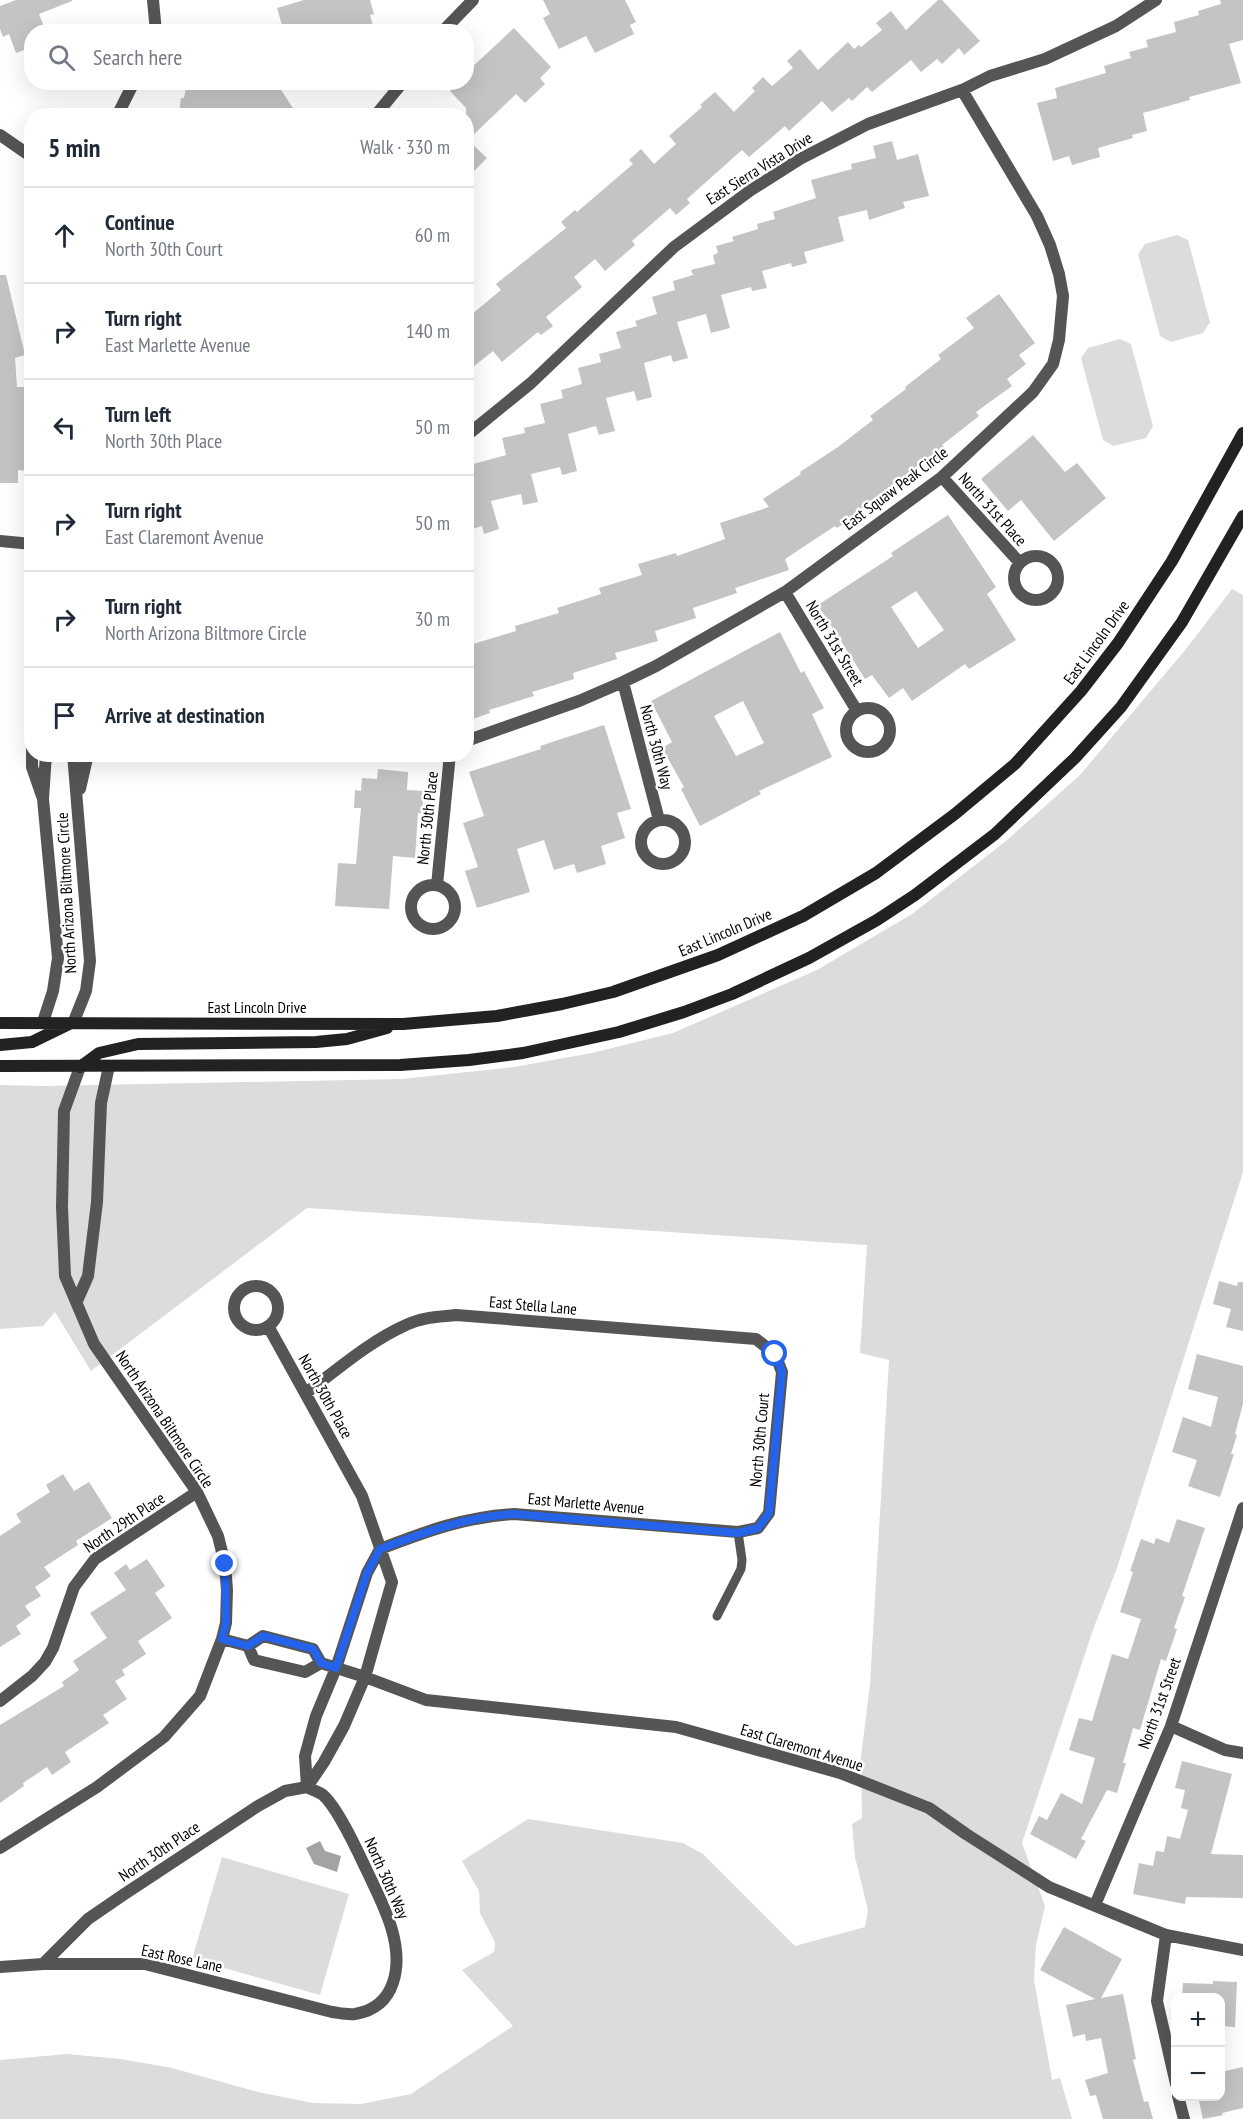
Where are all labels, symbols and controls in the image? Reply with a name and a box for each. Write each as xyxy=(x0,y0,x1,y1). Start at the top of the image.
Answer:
search box xyxy=(24,24,474,90)
icon: search xyxy=(45,41,78,74)
text: Search here xyxy=(93,43,182,71)
street label: East Sierra Vista Drive xyxy=(702,127,816,209)
text: 5 min xyxy=(48,131,101,164)
text: Walk · 330 m xyxy=(360,134,450,160)
text: Continue xyxy=(105,208,175,236)
icon: ahead xyxy=(48,219,81,252)
text: 60 m xyxy=(415,222,450,248)
text: North 30th Court xyxy=(105,236,223,262)
text: Turn right xyxy=(105,304,182,332)
icon: right xyxy=(48,315,81,348)
text: 140 m xyxy=(406,318,450,344)
text: East Marlette Avenue xyxy=(105,332,251,358)
text: Turn left xyxy=(105,400,171,428)
icon: left xyxy=(48,411,81,444)
text: 50 m xyxy=(415,414,450,440)
text: North 30th Place xyxy=(105,428,222,454)
street label: East Squaw Peak Circle xyxy=(839,442,951,534)
street label: North 31st Place xyxy=(955,468,1031,550)
text: Turn right xyxy=(105,496,182,524)
icon: right xyxy=(48,507,81,540)
text: 50 m xyxy=(415,510,450,536)
text: East Claremont Avenue xyxy=(105,524,264,550)
text: Turn right xyxy=(105,592,182,620)
street label: East Lincoln Drive xyxy=(1059,596,1133,688)
street label: North 31st Street xyxy=(802,597,869,690)
icon: right xyxy=(48,603,81,636)
text: 30 m xyxy=(415,606,450,632)
text: North Arizona Biltmore Circle xyxy=(105,620,307,646)
icon: arrive xyxy=(48,699,81,732)
text: Arrive at destination xyxy=(105,701,265,729)
street label: North 30th Way xyxy=(636,703,678,791)
street label: North 30th Place xyxy=(412,770,442,866)
street label: North Arizona Biltmore Circle xyxy=(52,812,80,974)
street label: East Lincoln Drive xyxy=(675,903,775,961)
street label: East Lincoln Drive xyxy=(207,997,307,1017)
street label: East Stella Lane xyxy=(488,1291,578,1319)
route start xyxy=(761,1340,787,1366)
street label: North Arizona Biltmore Circle xyxy=(112,1346,218,1492)
street label: North 30th Place xyxy=(295,1350,357,1442)
street label: North 30th Court xyxy=(745,1392,773,1488)
street label: North 29th Place xyxy=(80,1488,168,1556)
street label: East Marlette Avenue xyxy=(527,1488,645,1518)
route end xyxy=(211,1550,237,1576)
street label: North 31st Street xyxy=(1133,1654,1185,1751)
street label: East Claremont Avenue xyxy=(738,1719,866,1775)
street label: North 30th Place xyxy=(115,1817,203,1885)
street label: North 30th Way xyxy=(360,1834,414,1922)
street label: East Rose Lane xyxy=(140,1940,224,1976)
map controls xyxy=(1171,1993,1225,2101)
button: + xyxy=(1171,1993,1225,2047)
button: − xyxy=(1171,2047,1225,2101)

